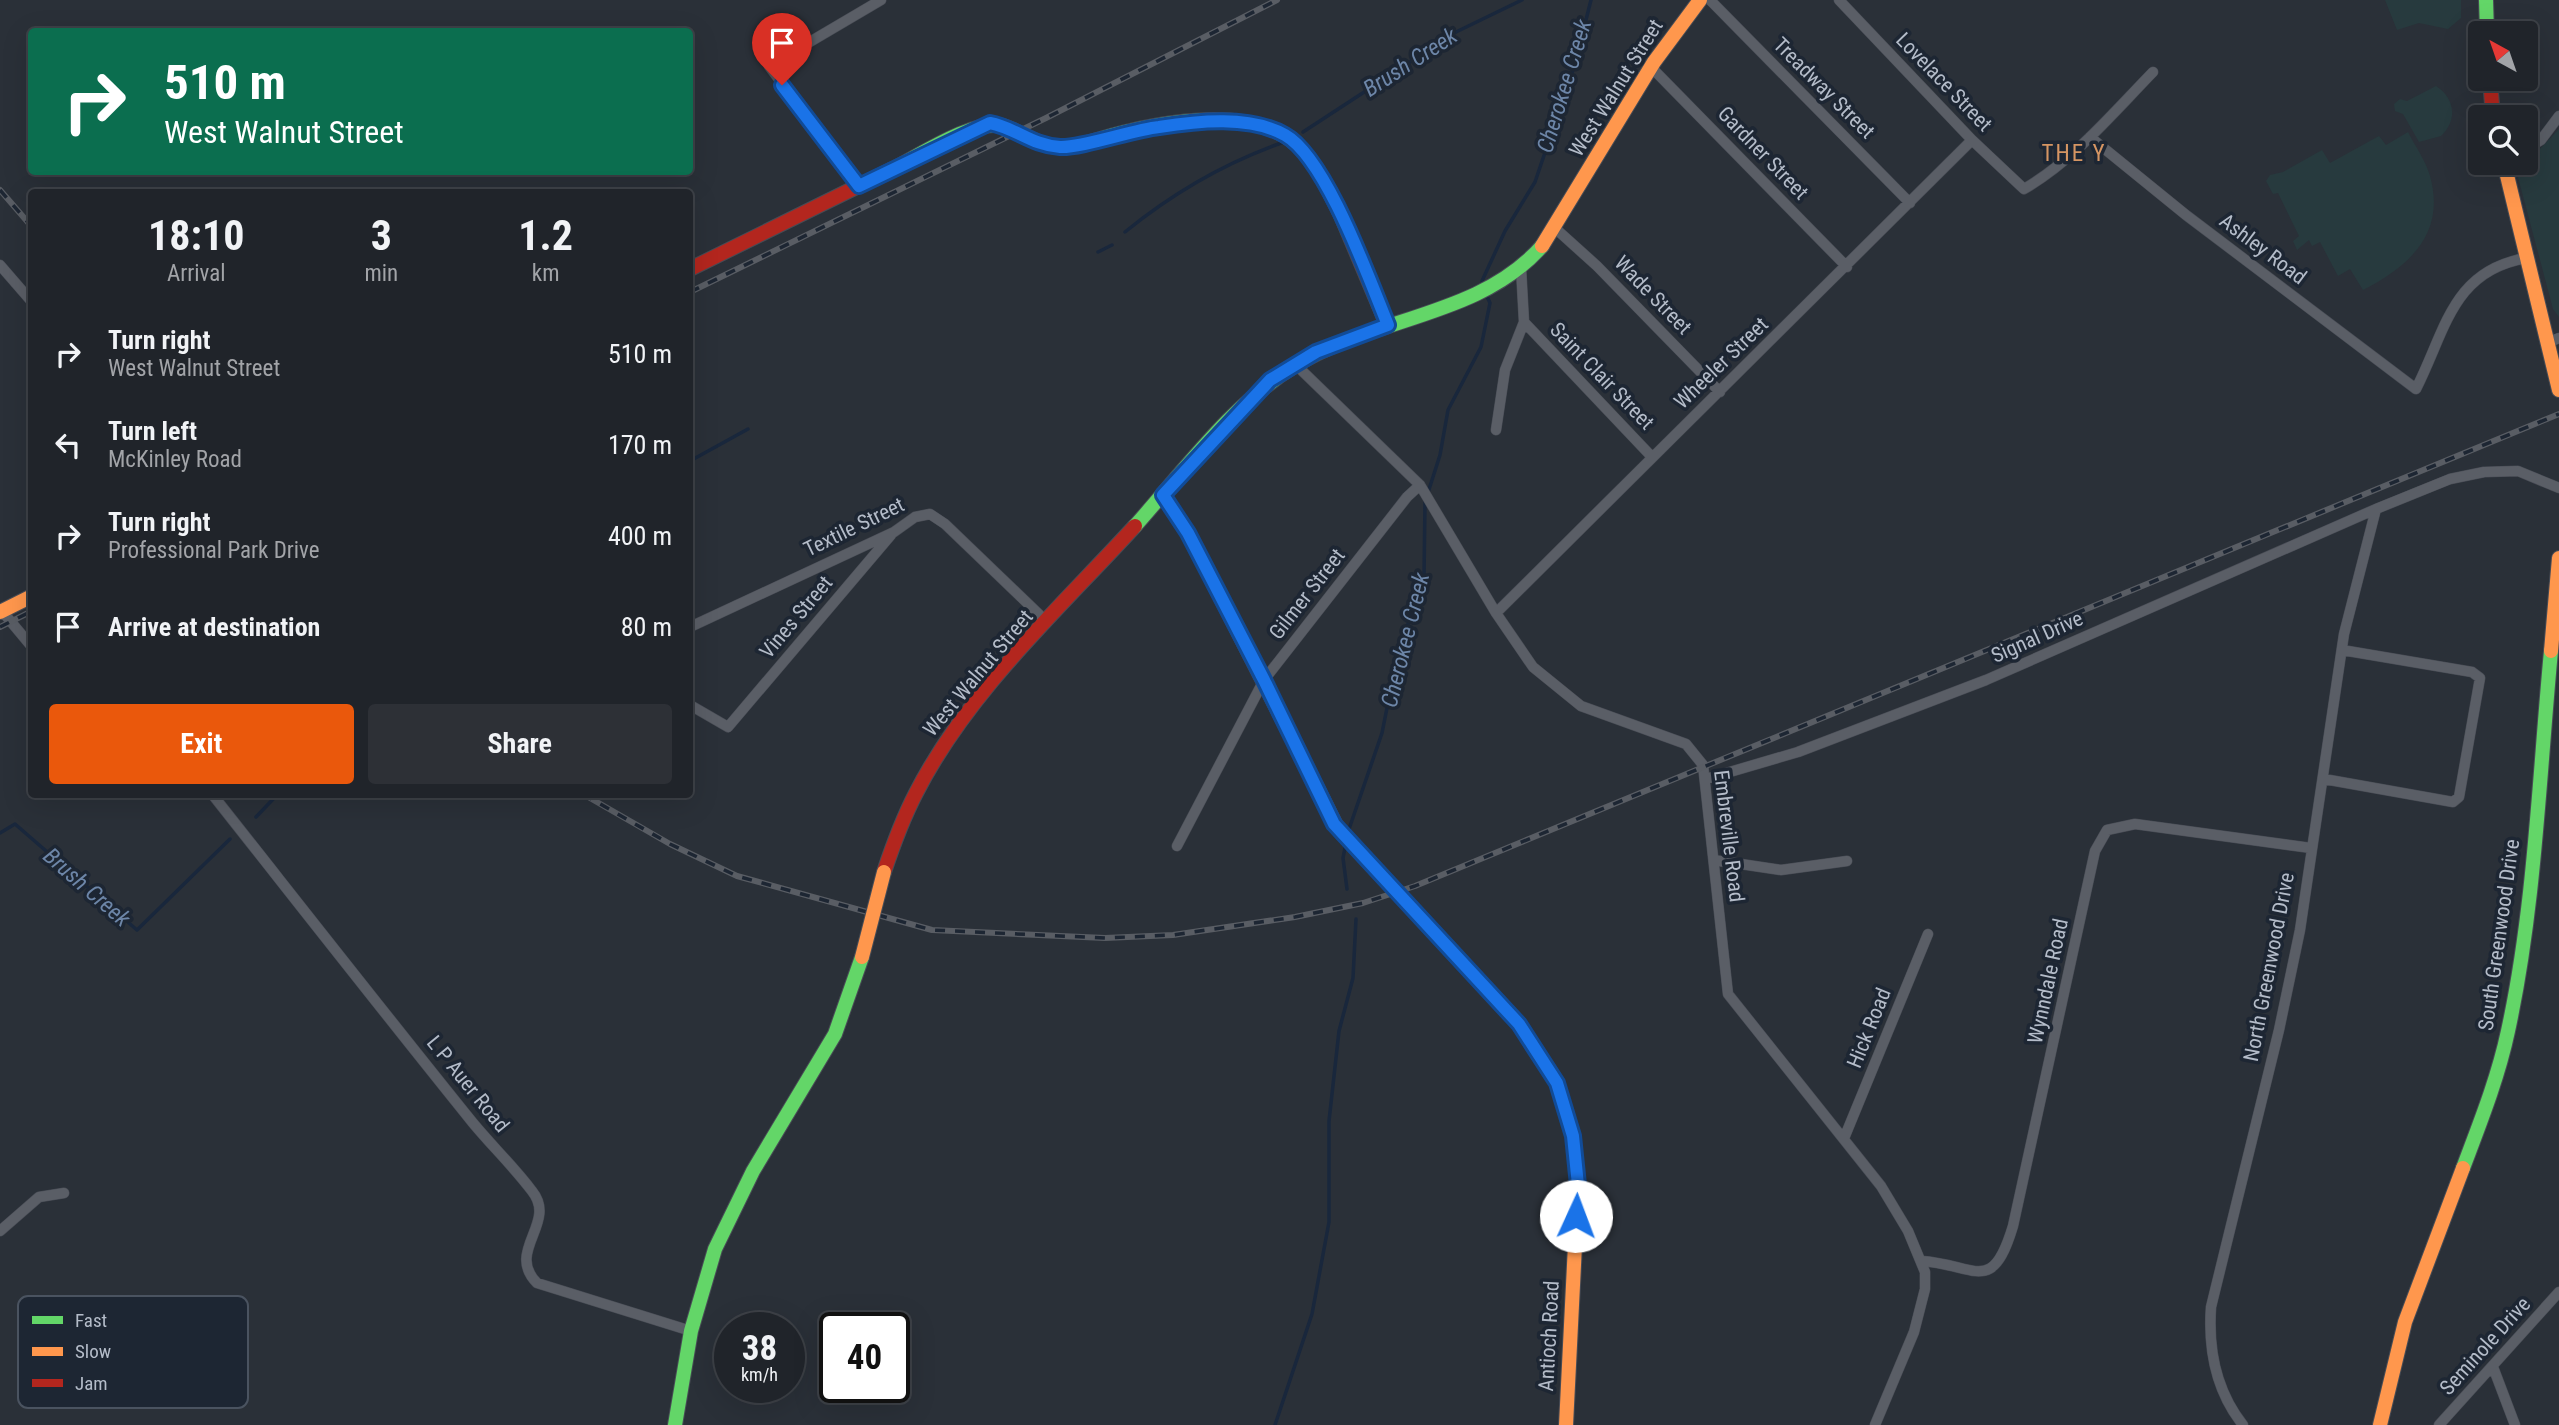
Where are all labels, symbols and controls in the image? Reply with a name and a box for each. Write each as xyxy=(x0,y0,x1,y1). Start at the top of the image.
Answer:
pin xyxy=(752,13,812,85)
water label: Cherokee Creek xyxy=(1531,15,1598,156)
street label: West Walnut Street xyxy=(1564,15,1668,161)
north arrow xyxy=(2468,21,2538,91)
map controls xyxy=(2468,21,2538,175)
water label: Brush Creek xyxy=(1358,22,1463,103)
icon: arrive xyxy=(763,24,801,62)
street label: Lovelace Street xyxy=(1891,28,1997,136)
street label: Treadway Street xyxy=(1768,32,1880,144)
text: 510 m xyxy=(164,54,286,111)
icon: right xyxy=(49,56,140,147)
street label: Gardner Street xyxy=(1713,102,1813,204)
button: search xyxy=(2468,105,2538,175)
text: West Walnut Street xyxy=(164,113,404,151)
district label: THE Y xyxy=(2041,140,2107,167)
street label: Ashley Road xyxy=(2215,209,2311,289)
text: 18:10 xyxy=(148,211,244,260)
text: 3 xyxy=(371,211,392,260)
text: 1.2 xyxy=(518,211,573,260)
street label: Wade Street xyxy=(1610,251,1696,339)
text: Arrival xyxy=(167,260,226,287)
text: min xyxy=(364,260,398,287)
text: km xyxy=(532,260,559,287)
street label: Wheeler Street xyxy=(1669,312,1773,414)
street label: Saint Clair Street xyxy=(1545,318,1659,434)
text: Turn right xyxy=(108,325,210,355)
icon: right xyxy=(49,335,87,373)
text: 510 m xyxy=(608,339,672,369)
text: West Walnut Street xyxy=(108,355,280,382)
text: Turn left xyxy=(108,416,197,446)
icon: left xyxy=(49,426,87,464)
text: 170 m xyxy=(608,430,672,460)
text: McKinley Road xyxy=(108,446,242,473)
street label: Textile Street xyxy=(800,492,908,562)
text: Turn right xyxy=(108,507,210,537)
icon: right xyxy=(49,517,87,555)
text: 400 m xyxy=(608,521,672,551)
text: Professional Park Drive xyxy=(108,537,320,564)
street label: Gilmer Street xyxy=(1264,544,1350,644)
water label: Cherokee Creek xyxy=(1376,569,1435,710)
street label: Vines Street xyxy=(755,571,837,663)
street label: West Walnut Street xyxy=(918,605,1038,741)
street label: Signal Drive xyxy=(1987,606,2087,668)
icon: arrive xyxy=(49,608,87,646)
text: Arrive at destination xyxy=(108,612,320,642)
text: 80 m xyxy=(621,612,672,642)
button: Exit xyxy=(49,704,354,784)
button: Share xyxy=(368,704,672,784)
street label: Embreville Road xyxy=(1709,769,1749,903)
street label: South Greenwood Drive xyxy=(2474,838,2524,1032)
water label: Brush Creek xyxy=(38,842,136,933)
street label: North Greenwood Drive xyxy=(2239,870,2299,1064)
street label: Wynndale Road xyxy=(2023,916,2073,1046)
street label: Hick Road xyxy=(1842,985,1896,1071)
street label: L P Auer Road xyxy=(422,1031,514,1137)
position arrow xyxy=(1539,1179,1613,1253)
street label: Antioch Road xyxy=(1534,1280,1564,1392)
street label: Seminole Drive xyxy=(2435,1292,2535,1400)
legend xyxy=(18,1296,248,1408)
text: Fast xyxy=(75,1309,107,1332)
speed limit sign: 40 xyxy=(819,1312,910,1403)
text: 38 xyxy=(742,1328,777,1369)
text: Slow xyxy=(75,1340,111,1363)
text: km/h xyxy=(741,1364,778,1385)
text: Jam xyxy=(75,1372,108,1395)

